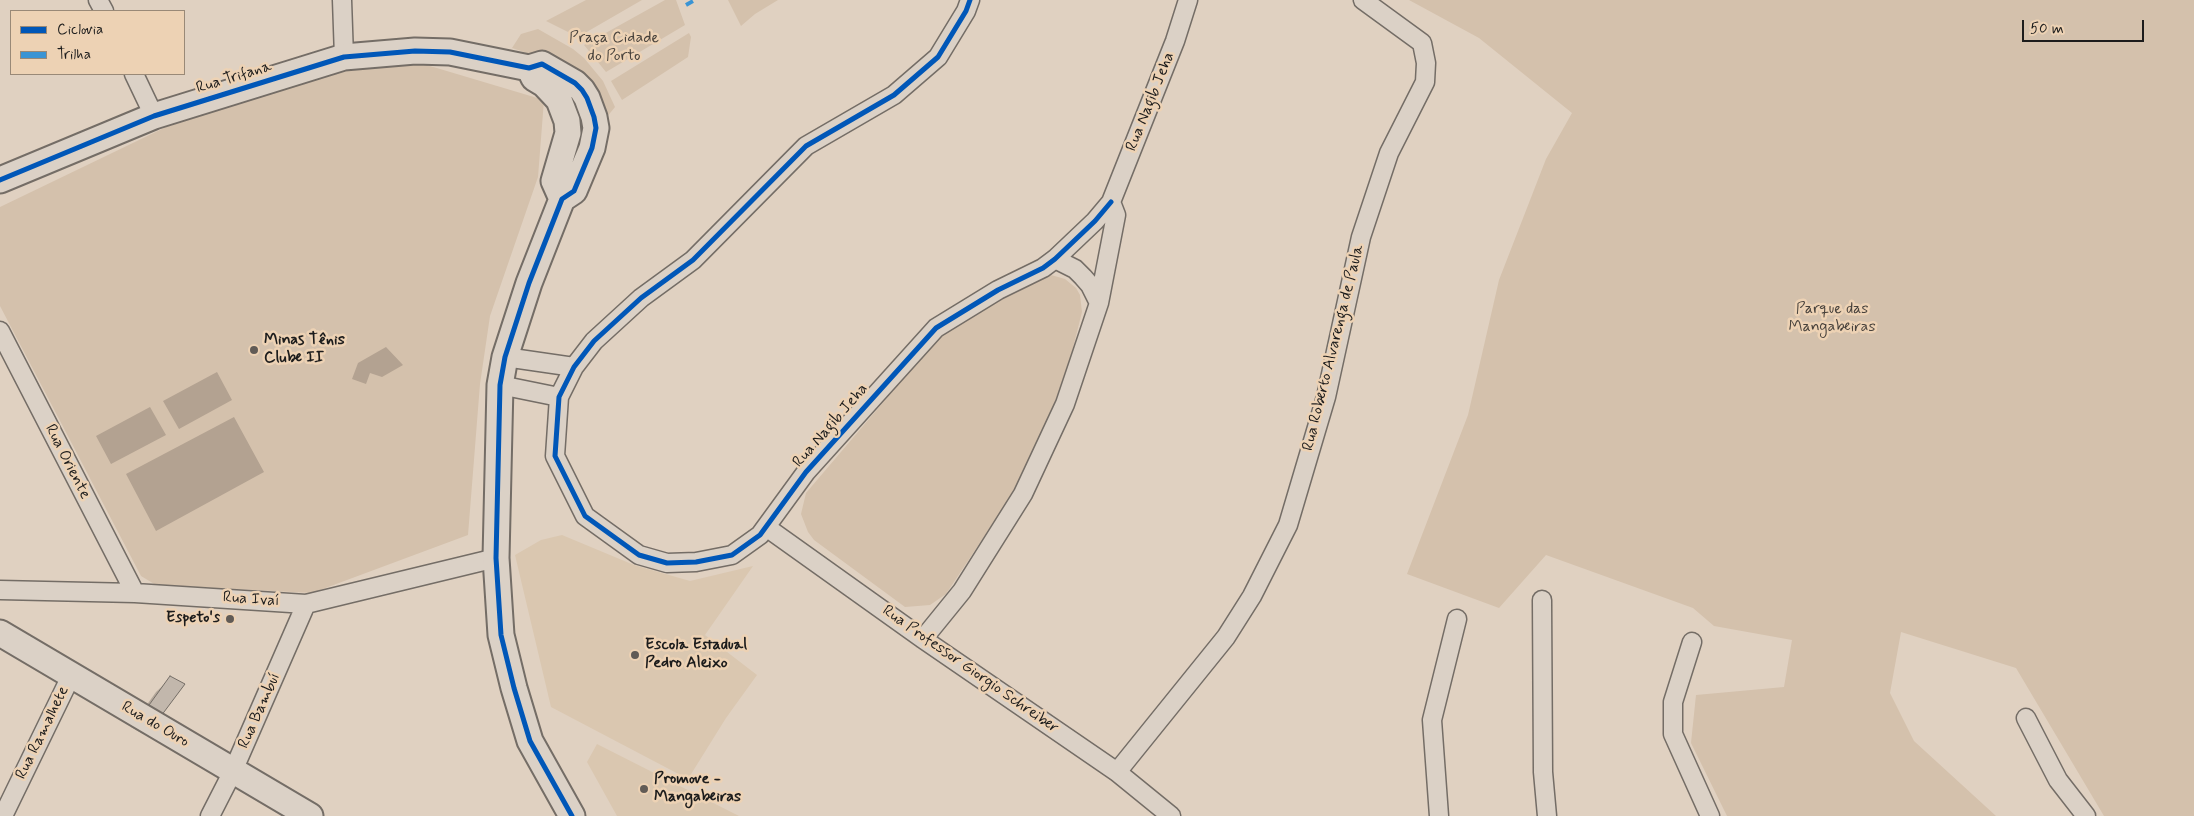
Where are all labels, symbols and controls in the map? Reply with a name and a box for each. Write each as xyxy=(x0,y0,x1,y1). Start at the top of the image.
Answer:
legend xyxy=(10,10,185,75)
scale bar xyxy=(2024,10,2146,42)
text: 50 m xyxy=(2030,19,2064,39)
text: Ciclovia xyxy=(57,20,103,40)
park label: Praça Cidade do Porto xyxy=(569,29,659,67)
text: Trilha xyxy=(57,45,91,65)
street label: Rua Nagib Jeha xyxy=(1122,50,1180,154)
street label: Rua Trifana xyxy=(194,57,274,99)
street label: Rua Roberto Alvarenga de Paula xyxy=(1299,243,1369,453)
park label: Parque das Mangabeiras xyxy=(1788,300,1876,338)
place label: Minas Tênis Clube II xyxy=(264,331,345,369)
marker: Minas Tênis Clube II xyxy=(248,344,260,356)
street label: Rua Nagib Jeha xyxy=(789,380,873,472)
street label: Rua Oriente xyxy=(40,421,94,503)
street label: Rua Ivaí xyxy=(222,588,280,612)
street label: Rua Professor Giorgio Schreiber xyxy=(878,602,1062,738)
place label: Espeto's xyxy=(166,609,220,629)
marker: Espeto's xyxy=(224,613,236,625)
place label: Escola Estadual Pedro Aleixo xyxy=(645,636,747,674)
marker: Escola Estadual Pedro Aleixo xyxy=(629,649,641,661)
street label: Rua Bambuí xyxy=(235,670,285,752)
street label: Rua Ramalhete xyxy=(12,683,74,783)
street label: Rua do Ouro xyxy=(118,698,192,752)
place label: Promove - Mangabeiras xyxy=(654,770,741,808)
marker: Promove - Mangabeiras xyxy=(638,783,650,795)

